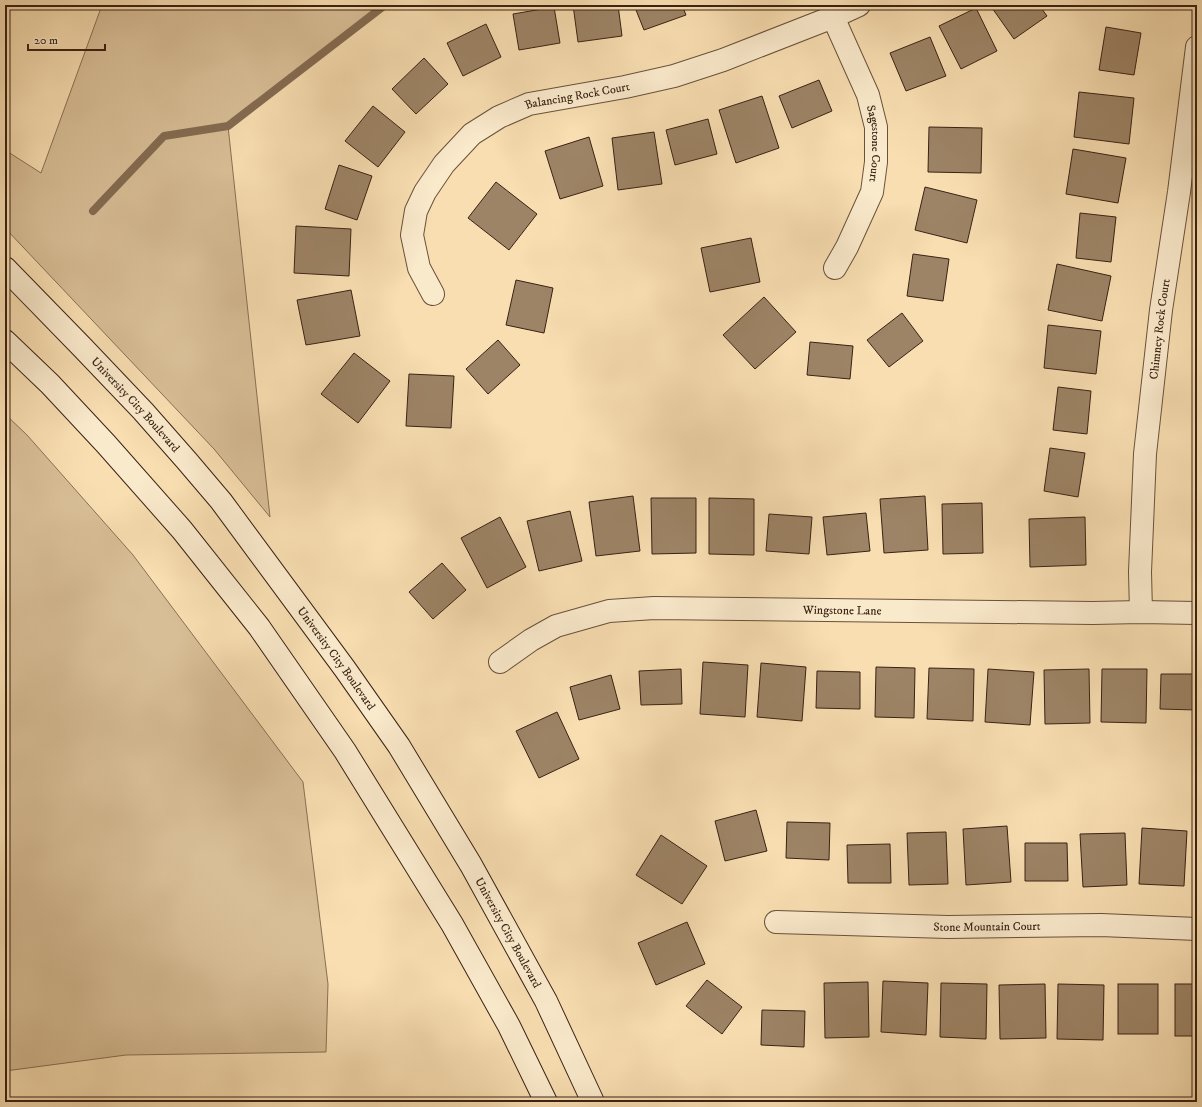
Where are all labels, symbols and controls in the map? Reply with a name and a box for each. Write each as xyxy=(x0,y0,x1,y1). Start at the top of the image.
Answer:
scale bar xyxy=(28,26,105,52)
text: 20 m xyxy=(34,33,58,48)
street label: Balancing Rock Court xyxy=(522,79,631,113)
street label: Sagestone Court xyxy=(863,104,883,183)
street label: Chimney Rock Court xyxy=(1146,278,1174,380)
street label: University City Boulevard xyxy=(88,354,183,456)
street label: Wingstone Lane xyxy=(802,603,882,619)
street label: University City Boulevard xyxy=(294,604,379,713)
street label: University City Boulevard xyxy=(471,875,544,991)
street label: Stone Mountain Court xyxy=(933,919,1041,935)

